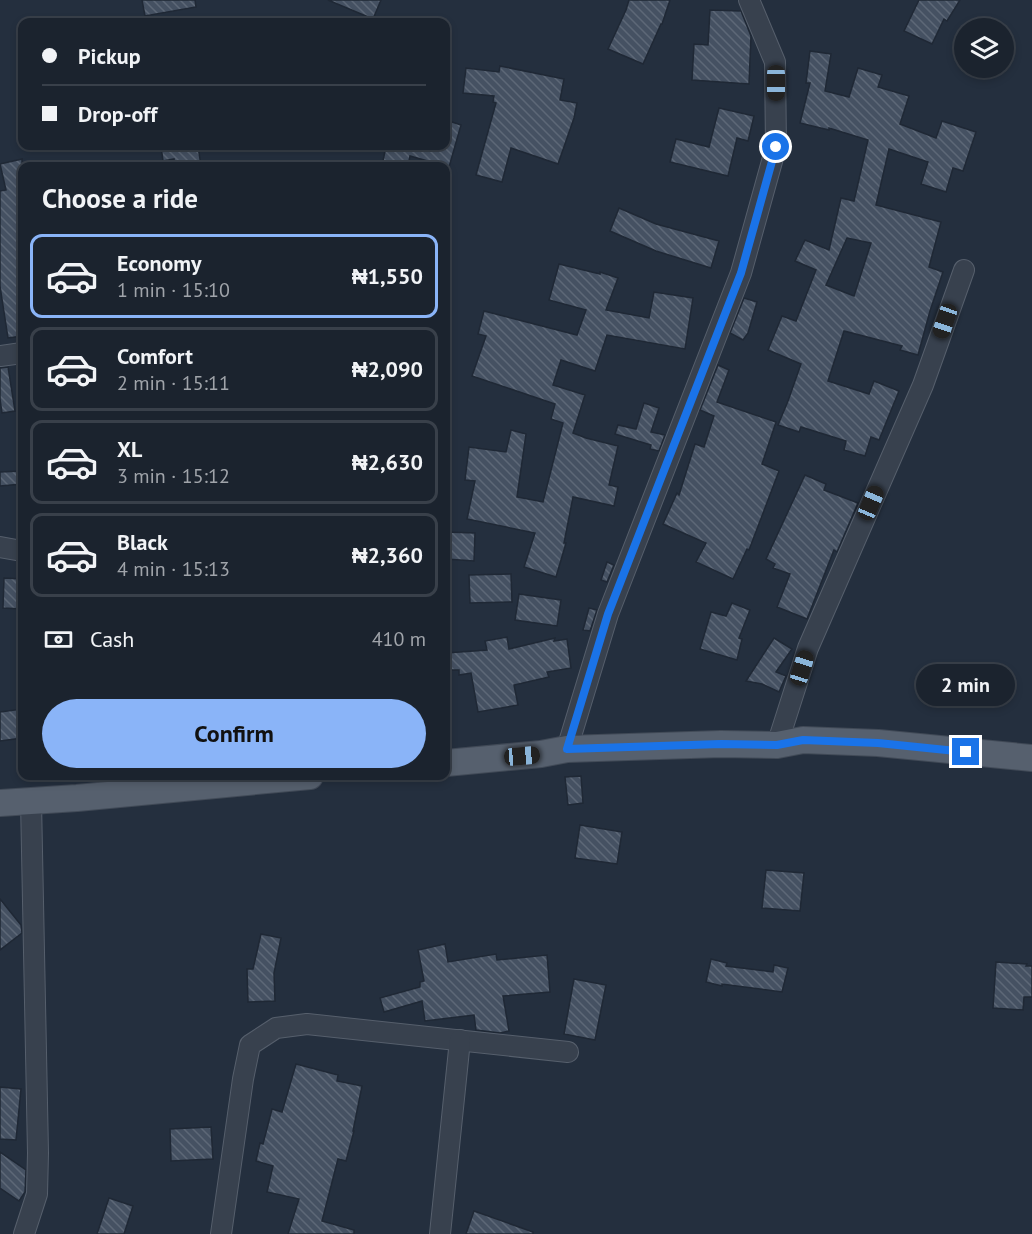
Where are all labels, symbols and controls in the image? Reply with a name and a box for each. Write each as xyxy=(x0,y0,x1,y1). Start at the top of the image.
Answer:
map controls xyxy=(954,18,1014,78)
button: layers xyxy=(954,18,1014,78)
text: Pickup xyxy=(78,42,141,70)
car xyxy=(767,65,785,101)
text: Drop-off xyxy=(78,100,157,128)
route start xyxy=(762,133,789,160)
text: Choose a ride xyxy=(42,181,198,215)
icon: car xyxy=(45,249,99,303)
text: Economy xyxy=(117,249,201,277)
text: ₦1,550 xyxy=(352,262,423,290)
text: 1 min · 15:10 xyxy=(117,277,230,303)
car xyxy=(931,301,959,341)
icon: car xyxy=(45,342,99,396)
text: Comfort xyxy=(117,342,193,370)
text: ₦2,090 xyxy=(352,355,423,383)
text: 2 min · 15:11 xyxy=(117,370,230,396)
icon: car xyxy=(45,435,99,489)
text: XL xyxy=(117,435,142,463)
text: ₦2,630 xyxy=(352,448,423,476)
text: 3 min · 15:12 xyxy=(117,463,230,489)
car xyxy=(856,483,886,523)
icon: car xyxy=(45,528,99,582)
text: Black xyxy=(117,528,168,556)
text: ₦2,360 xyxy=(352,541,423,569)
text: 4 min · 15:13 xyxy=(117,556,230,582)
icon: cash xyxy=(42,623,75,656)
text: Cash xyxy=(90,625,134,653)
text: 410 m xyxy=(372,626,426,652)
car xyxy=(788,648,816,688)
callout: 2 min xyxy=(916,665,1016,707)
text: 2 min xyxy=(941,672,990,698)
button: Confirm xyxy=(42,699,426,768)
route end xyxy=(952,738,979,765)
car xyxy=(503,745,541,767)

